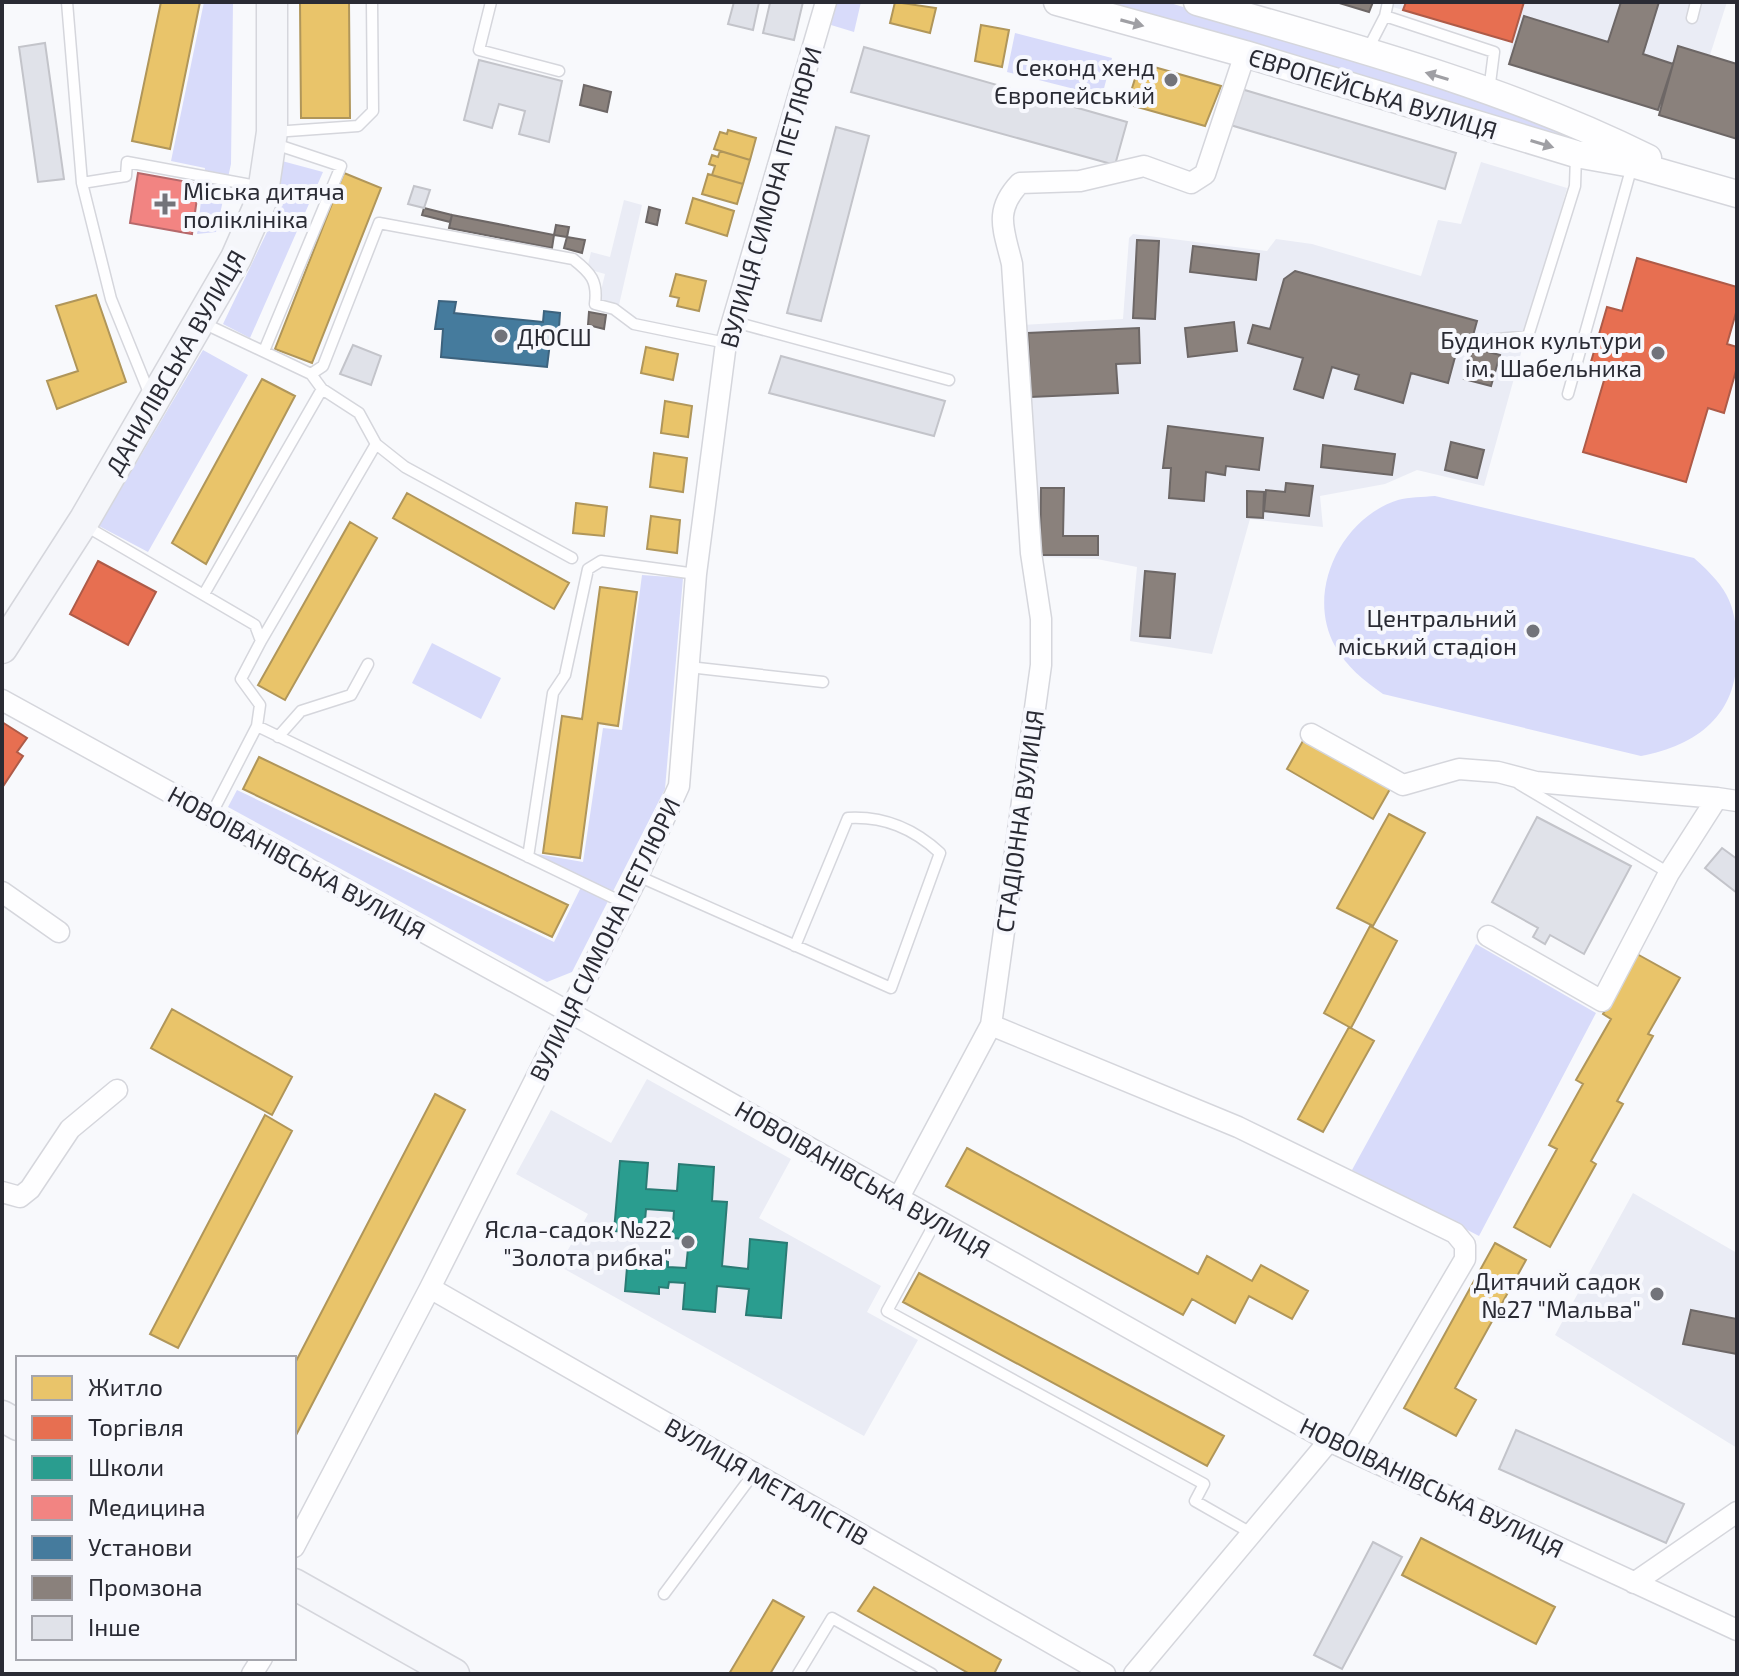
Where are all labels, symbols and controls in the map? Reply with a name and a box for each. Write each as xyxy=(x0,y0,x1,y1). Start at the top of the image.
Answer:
one-way arrow xyxy=(1119,17,1144,29)
street label: ЄВРОПЕЙСЬКА ВУЛИЦЯ xyxy=(1245,41,1501,145)
street label: ВУЛИЦЯ СИМОНА ПЕТЛЮРИ xyxy=(713,43,827,351)
place label: Секонд хенд Європейський xyxy=(994,52,1155,109)
one-way arrow xyxy=(1425,69,1449,82)
marker: Секонд хенд Європейський xyxy=(1162,71,1180,89)
one-way arrow xyxy=(1531,138,1555,151)
place label: Міська дитяча поліклініка xyxy=(183,176,345,233)
marker: Міська дитяча поліклініка xyxy=(154,193,176,215)
street label: ДАНИЛІВСЬКА ВУЛИЦЯ xyxy=(99,245,251,479)
place label: ДЮСШ xyxy=(517,322,592,351)
place label: Будинок культури ім. Шабельника xyxy=(1440,325,1642,382)
marker: ДЮСШ xyxy=(492,327,510,345)
marker: Будинок культури ім. Шабельника xyxy=(1649,344,1667,362)
place label: Центральний міський стадіон xyxy=(1338,603,1517,660)
marker: Центральний міський стадіон xyxy=(1524,622,1542,640)
street label: СТАДІОННА ВУЛИЦЯ xyxy=(989,708,1049,934)
street label: НОВОІВАНІВСЬКА ВУЛИЦЯ xyxy=(163,779,431,945)
street label: ВУЛИЦЯ СИМОНА ПЕТЛЮРИ xyxy=(523,792,685,1086)
street label: НОВОІВАНІВСЬКА ВУЛИЦЯ xyxy=(730,1094,996,1264)
place label: Ясла-садок №22 "Золота рибка" xyxy=(484,1214,672,1271)
marker: Ясла-садок №22 "Золота рибка" xyxy=(679,1233,697,1251)
place label: Дитячий садок №27 "Мальва" xyxy=(1474,1266,1641,1323)
marker: Дитячий садок №27 "Мальва" xyxy=(1648,1285,1666,1303)
legend xyxy=(16,1356,296,1660)
text: Житло xyxy=(88,1372,163,1401)
street label: НОВОІВАНІВСЬКА ВУЛИЦЯ xyxy=(1295,1410,1569,1564)
street label: ВУЛИЦЯ МЕТАЛІСТІВ xyxy=(660,1411,874,1551)
text: Торгівля xyxy=(88,1412,184,1441)
text: Школи xyxy=(88,1452,164,1481)
text: Медицина xyxy=(88,1492,206,1521)
text: Установи xyxy=(88,1532,192,1561)
text: Промзона xyxy=(88,1572,203,1601)
text: Інше xyxy=(88,1612,141,1641)

